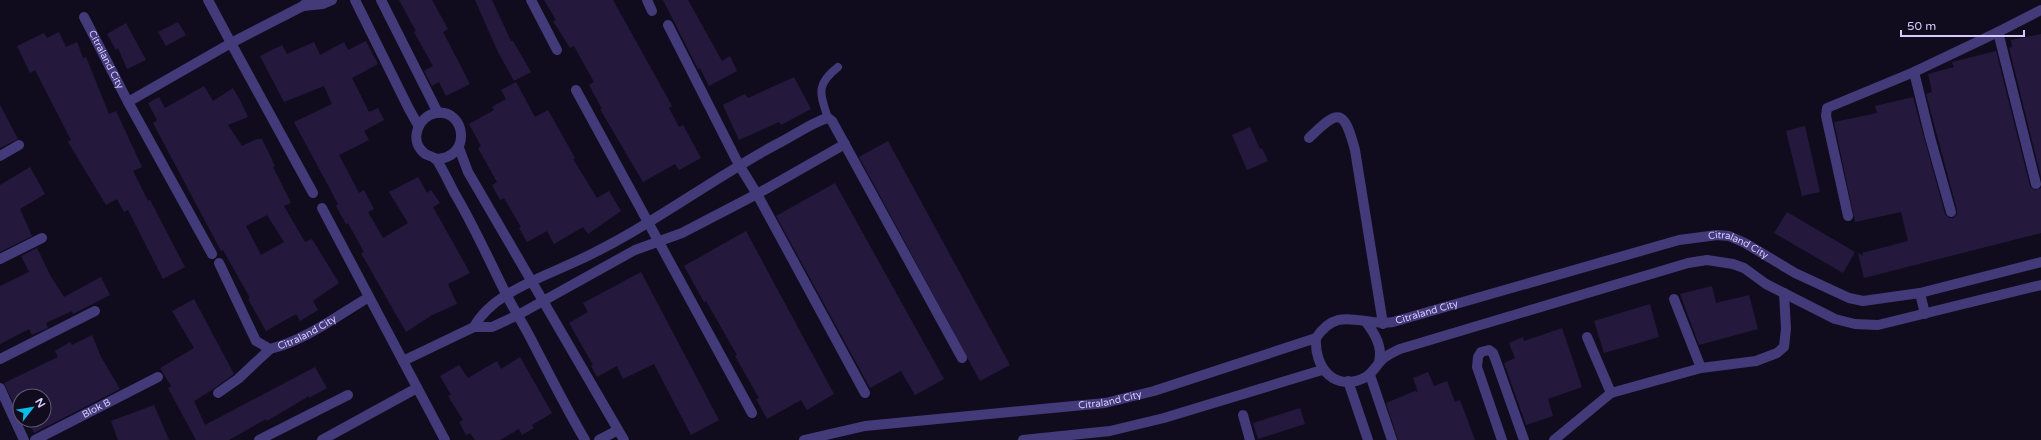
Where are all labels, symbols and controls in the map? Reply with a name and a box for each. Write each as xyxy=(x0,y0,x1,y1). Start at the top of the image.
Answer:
scale bar xyxy=(1901,12,2024,38)
text: 50 m xyxy=(1907,19,1936,33)
street label: Citraland City xyxy=(86,28,127,92)
street label: Citraland City xyxy=(1707,229,1771,262)
street label: Citraland City xyxy=(1394,297,1460,327)
street label: Citraland City xyxy=(276,312,339,352)
north arrow xyxy=(12,388,52,428)
street label: Citraland City xyxy=(1078,388,1144,412)
text: N xyxy=(32,396,48,410)
street label: Blok B xyxy=(80,396,113,421)

